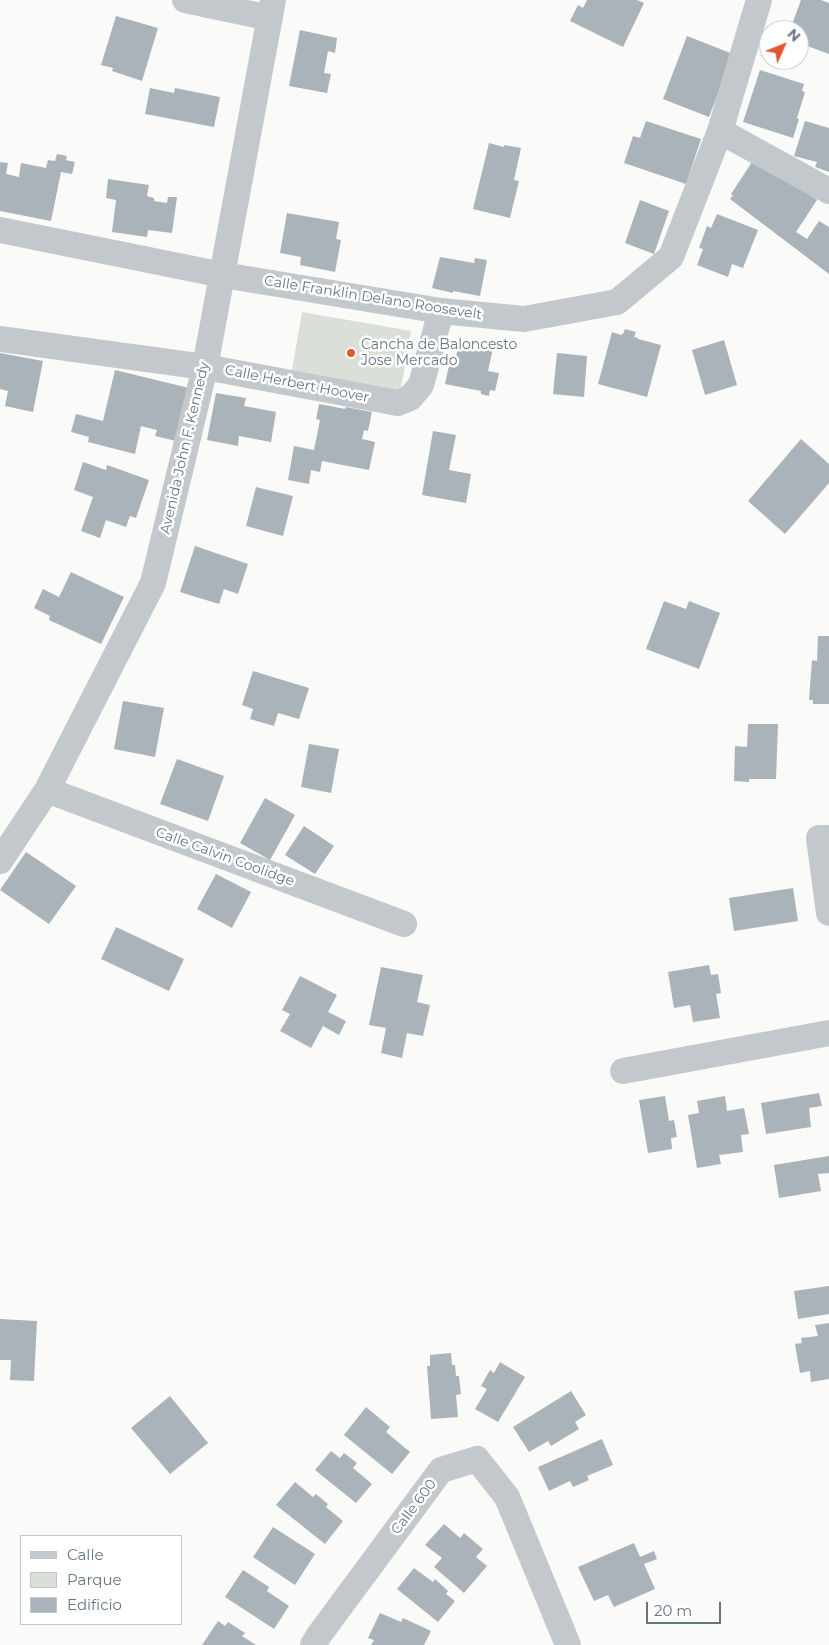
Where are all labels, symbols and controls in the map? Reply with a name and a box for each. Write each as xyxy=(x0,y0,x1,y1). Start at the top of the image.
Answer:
north arrow xyxy=(759,20,809,70)
text: N xyxy=(784,25,804,46)
street label: Calle Franklin Delano Roosevelt xyxy=(263,272,483,324)
place label: Cancha de Baloncesto Jose Mercado xyxy=(361,337,517,370)
marker: Cancha de Baloncesto Jose Mercado xyxy=(345,347,357,359)
street label: Avenida John F. Kennedy xyxy=(157,360,213,536)
street label: Calle Herbert Hoover xyxy=(224,362,370,406)
street label: Calle Calvin Coolidge xyxy=(153,824,297,890)
street label: Calle 600 xyxy=(388,1476,440,1538)
legend xyxy=(20,1535,182,1625)
text: Calle xyxy=(67,1545,104,1564)
text: Parque xyxy=(67,1570,122,1589)
scale bar xyxy=(649,1592,724,1624)
text: Edificio xyxy=(67,1595,122,1614)
text: 20 m xyxy=(654,1601,692,1620)

